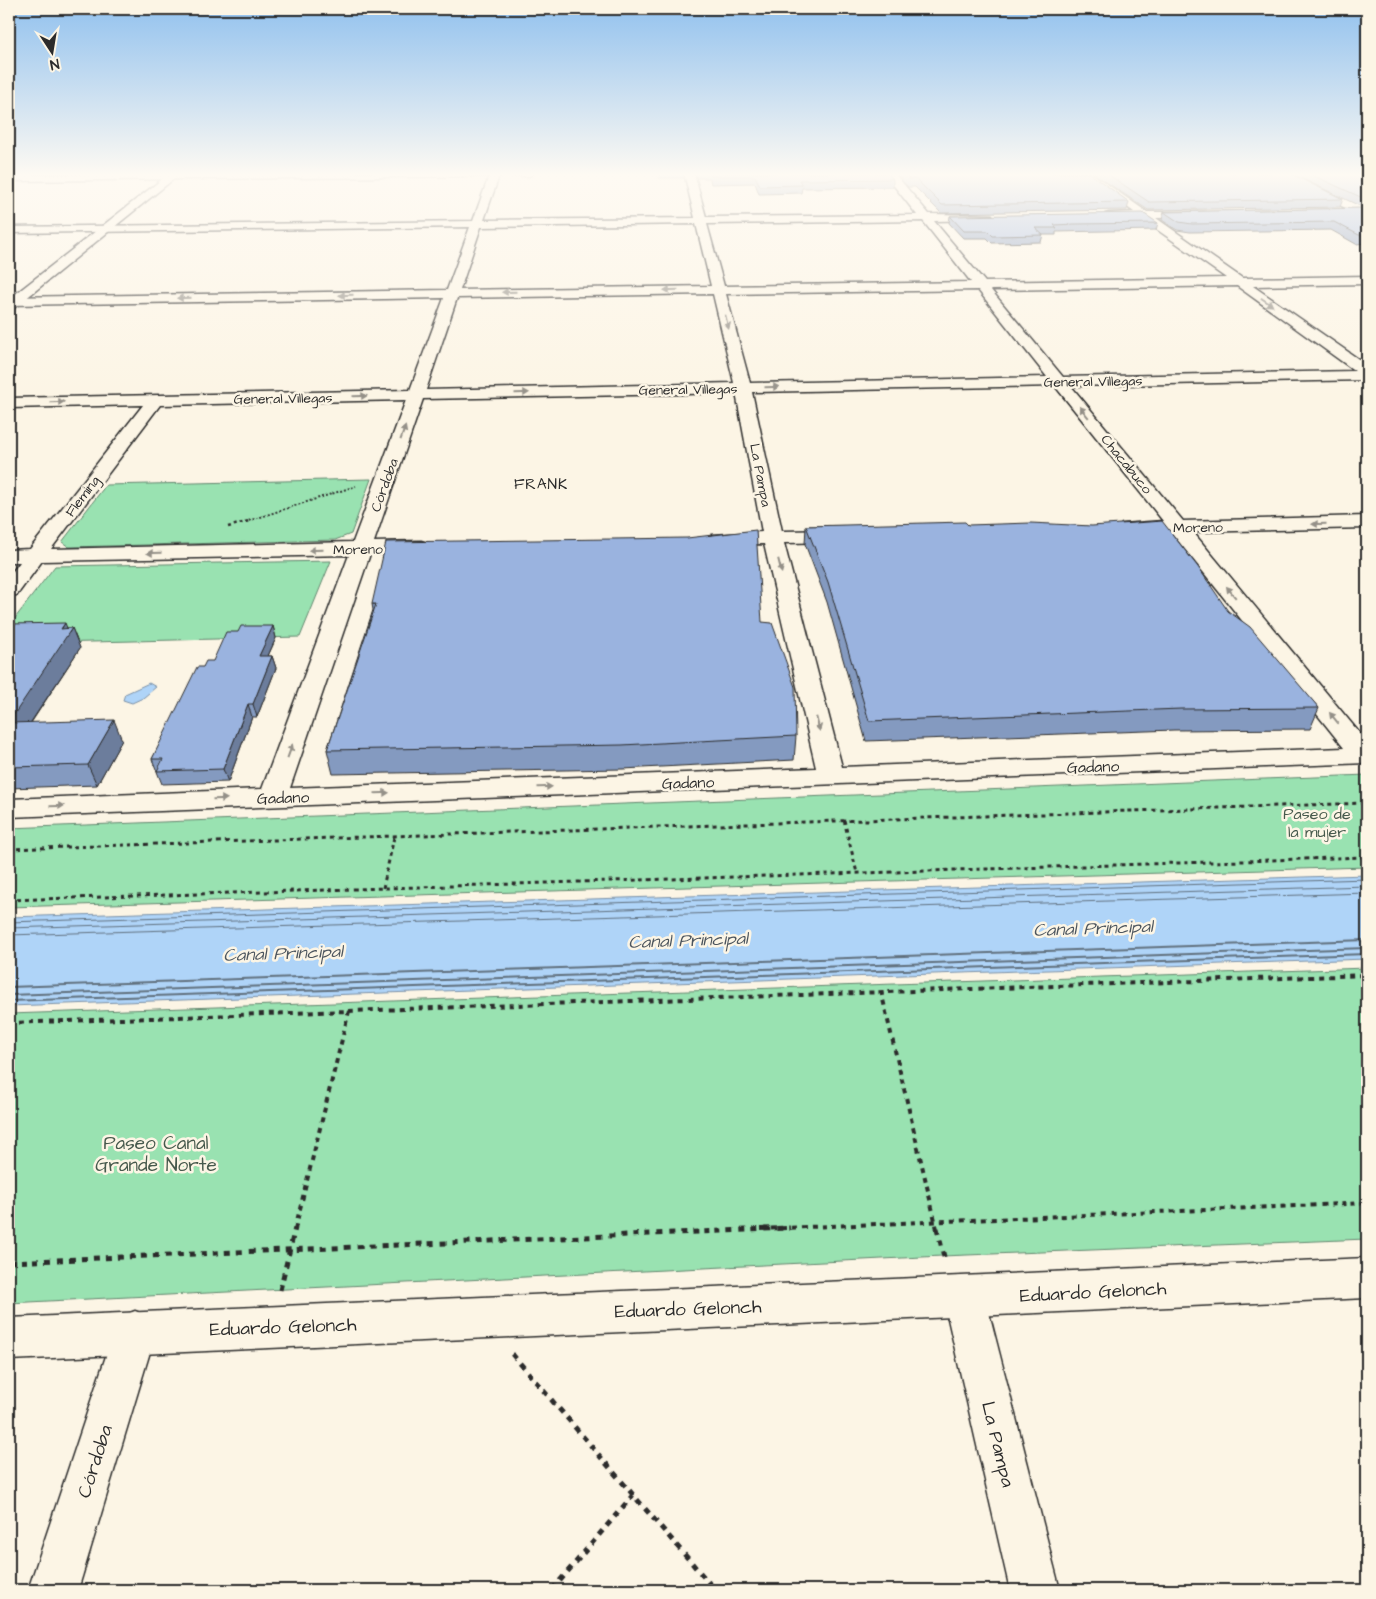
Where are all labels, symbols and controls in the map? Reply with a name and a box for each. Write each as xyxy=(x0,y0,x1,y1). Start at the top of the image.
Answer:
north arrow xyxy=(28,28,78,78)
text: N xyxy=(48,53,61,74)
one-way arrow xyxy=(663,286,679,294)
one-way arrow xyxy=(500,288,516,296)
one-way arrow xyxy=(338,291,354,299)
one-way arrow xyxy=(175,294,191,302)
one-way arrow xyxy=(1261,297,1274,307)
one-way arrow xyxy=(723,314,731,329)
street label: General Villegas xyxy=(1043,371,1143,393)
street label: General Villegas xyxy=(638,379,738,401)
one-way arrow xyxy=(765,383,781,391)
street label: General Villegas xyxy=(233,388,333,410)
one-way arrow xyxy=(515,388,531,396)
one-way arrow xyxy=(352,392,368,400)
one-way arrow xyxy=(50,398,66,406)
one-way arrow xyxy=(1078,405,1089,418)
one-way arrow xyxy=(399,425,407,440)
street label: Chacabuco xyxy=(1096,430,1157,499)
street label: La Pampa xyxy=(744,442,776,509)
street label: Córdoba xyxy=(366,456,404,515)
street label: Fleming xyxy=(61,472,105,521)
district label: FRANK xyxy=(514,474,568,495)
street label: Moreno xyxy=(1173,518,1223,538)
one-way arrow xyxy=(1310,520,1326,528)
street label: Moreno xyxy=(333,540,383,560)
one-way arrow xyxy=(308,546,324,554)
one-way arrow xyxy=(146,550,162,558)
one-way arrow xyxy=(776,559,784,574)
one-way arrow xyxy=(1225,586,1236,599)
one-way arrow xyxy=(1328,712,1339,725)
one-way arrow xyxy=(814,716,822,731)
one-way arrow xyxy=(287,744,294,759)
street label: Gadano xyxy=(1066,755,1120,779)
street label: Gadano xyxy=(661,771,715,795)
one-way arrow xyxy=(537,783,553,791)
street label: Gadano xyxy=(256,786,310,810)
one-way arrow xyxy=(374,789,390,797)
one-way arrow xyxy=(212,795,228,803)
one-way arrow xyxy=(50,802,66,810)
park label: Paseo de la mujer xyxy=(1283,803,1351,843)
water label: Canal Principal xyxy=(1033,914,1155,943)
water label: Canal Principal xyxy=(628,926,750,955)
water label: Canal Principal xyxy=(223,939,345,968)
park label: Paseo Canal Grande Norte xyxy=(95,1130,217,1179)
street label: Eduardo Gelonch xyxy=(1019,1275,1168,1310)
street label: Eduardo Gelonch xyxy=(614,1293,762,1326)
street label: Eduardo Gelonch xyxy=(209,1311,357,1344)
street label: La Pampa xyxy=(974,1399,1021,1490)
street label: Córdoba xyxy=(71,1421,120,1501)

